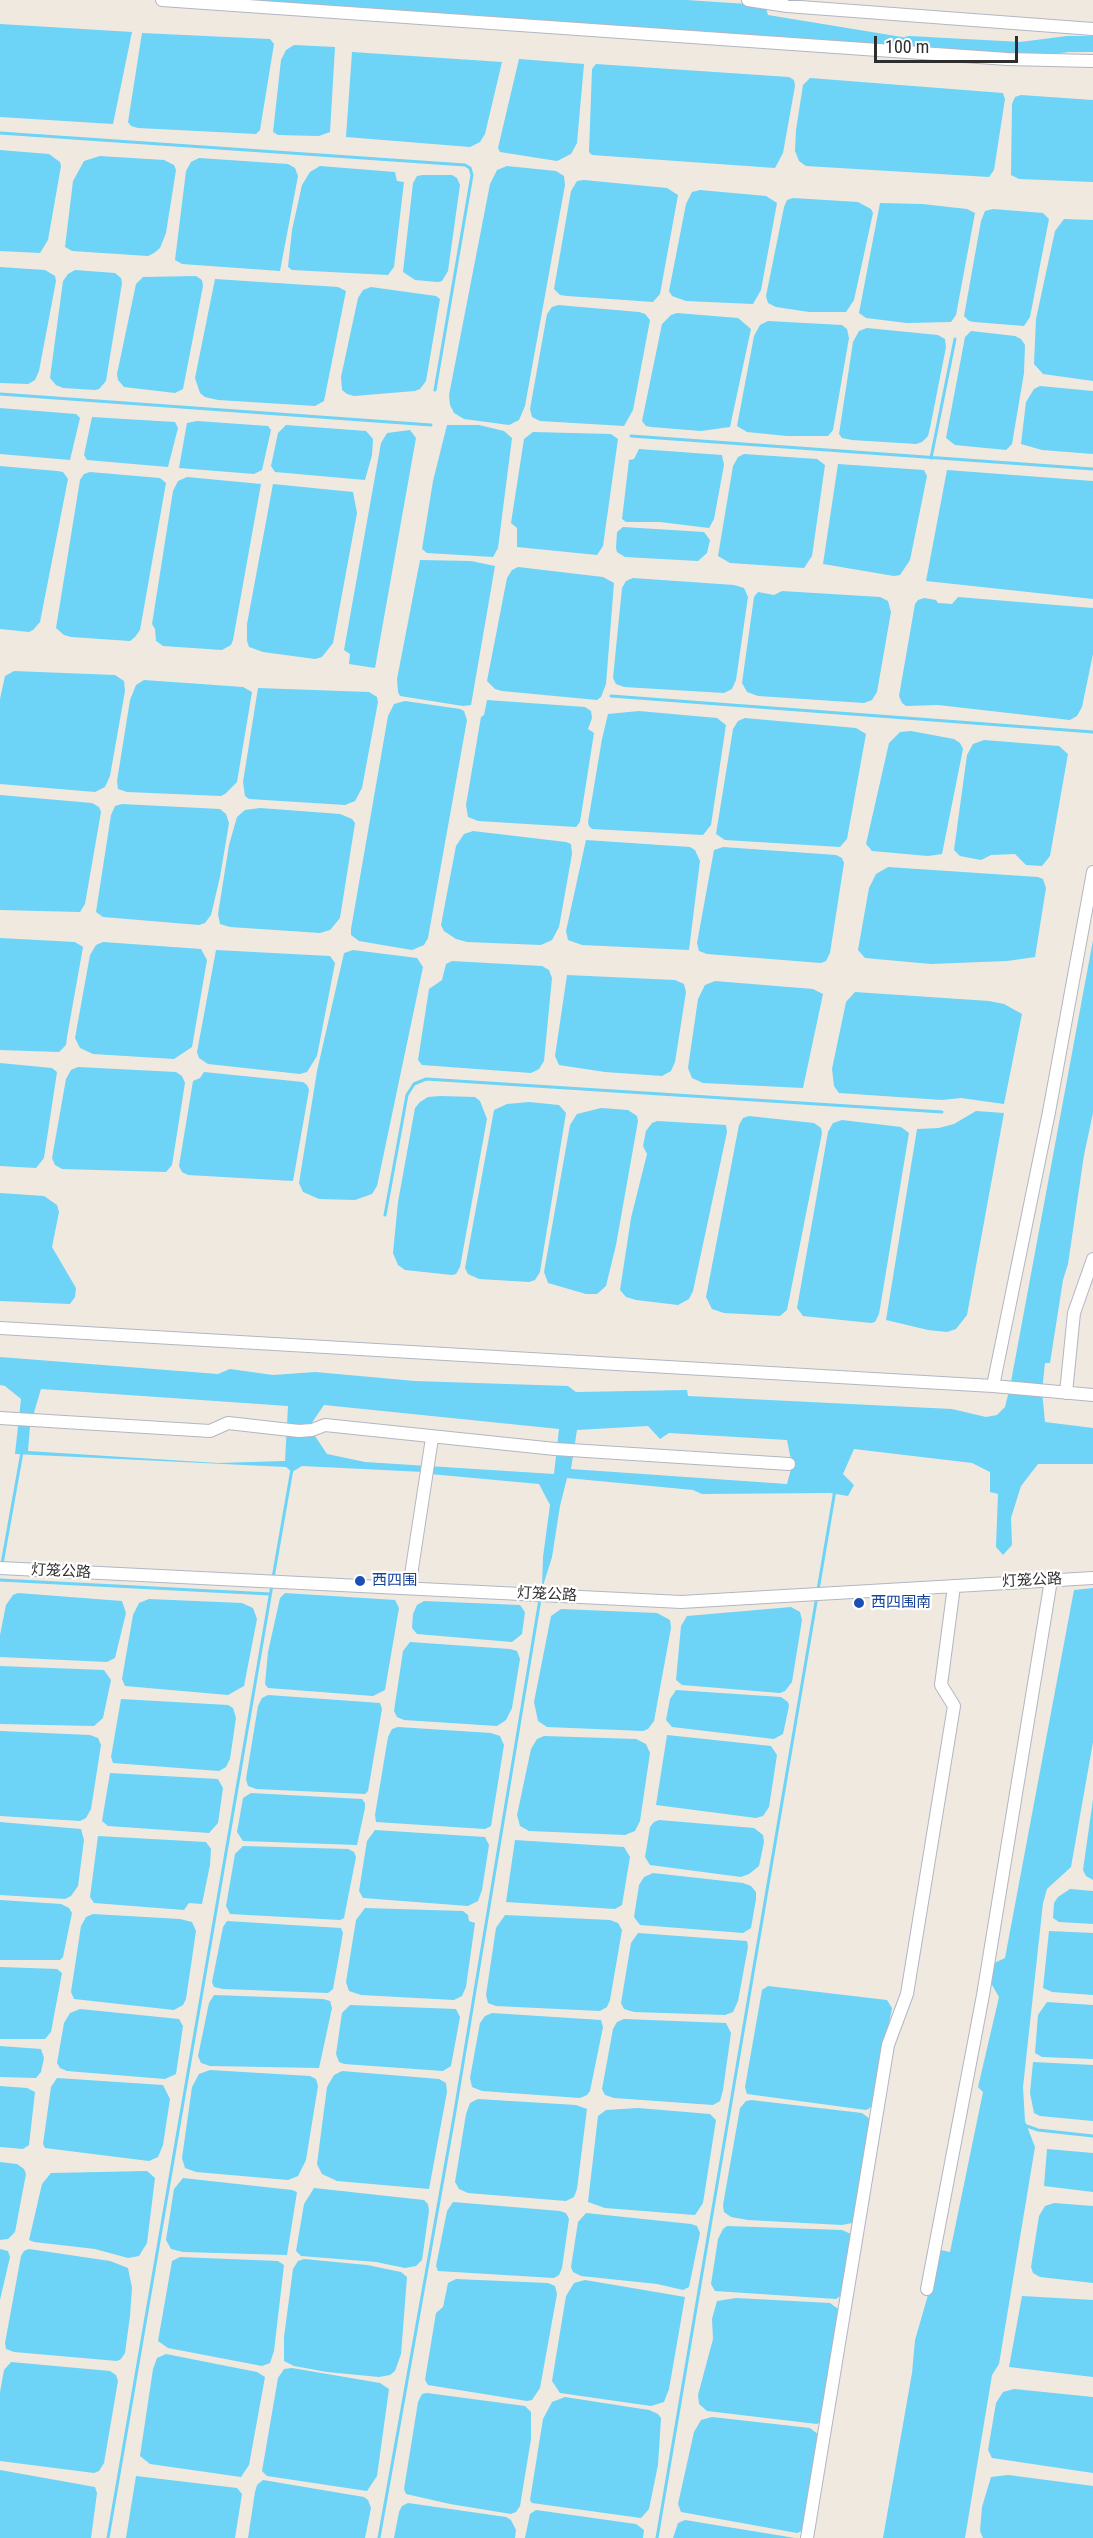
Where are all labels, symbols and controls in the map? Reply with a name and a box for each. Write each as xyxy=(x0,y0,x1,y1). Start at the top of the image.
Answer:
scale bar xyxy=(877,24,1021,62)
text: 100 m xyxy=(885,36,929,57)
street label: 灯笼公路 xyxy=(31,1561,91,1583)
street label: 灯笼公路 xyxy=(1002,1570,1062,1592)
place label: 西四围 xyxy=(372,1572,417,1590)
marker: 西四围 xyxy=(353,1574,367,1588)
street label: 灯笼公路 xyxy=(517,1584,577,1606)
place label: 西四围南 xyxy=(871,1594,931,1612)
marker: 西四围南 xyxy=(852,1596,866,1610)

